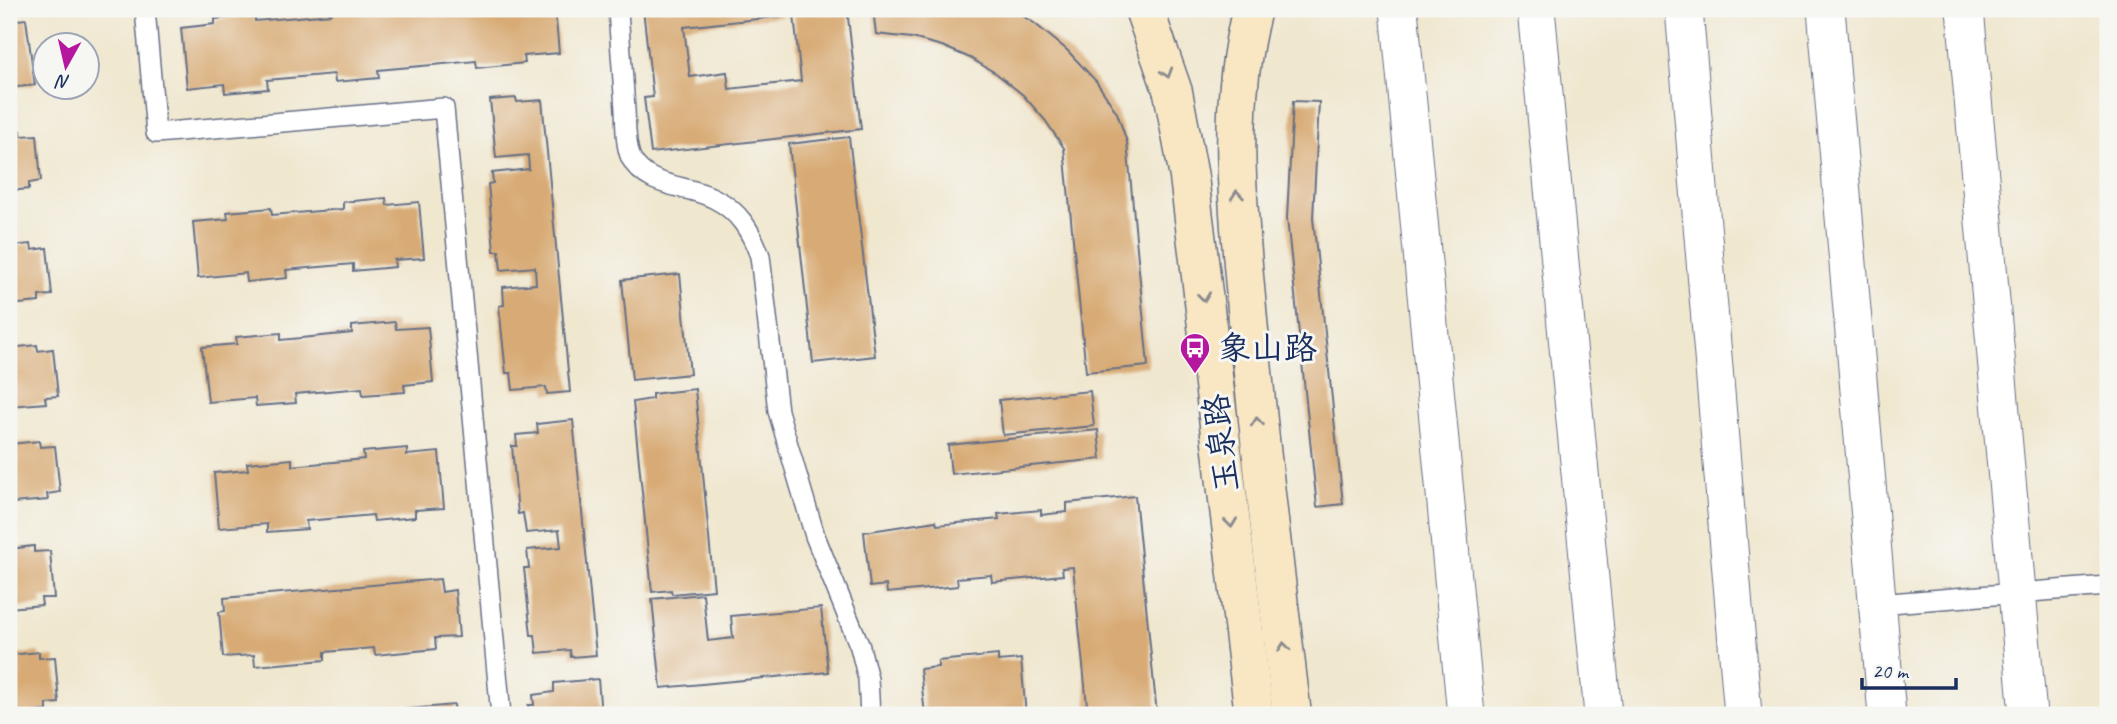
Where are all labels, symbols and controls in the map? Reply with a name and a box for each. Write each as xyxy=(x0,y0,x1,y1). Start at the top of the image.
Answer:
north arrow xyxy=(32,32,102,102)
one-way arrow xyxy=(1158,67,1173,79)
text: N xyxy=(53,69,71,95)
one-way arrow xyxy=(1230,189,1245,200)
one-way arrow xyxy=(1196,291,1211,303)
place label: 象山路 xyxy=(1218,327,1317,369)
bus stop icon: 象山路 xyxy=(1178,331,1212,375)
street label: 玉泉路 xyxy=(1194,391,1248,495)
one-way arrow xyxy=(1250,416,1265,427)
one-way arrow xyxy=(1223,517,1238,529)
one-way arrow xyxy=(1277,642,1292,653)
scale bar xyxy=(1862,647,1956,691)
text: 20 m xyxy=(1872,658,1910,684)

